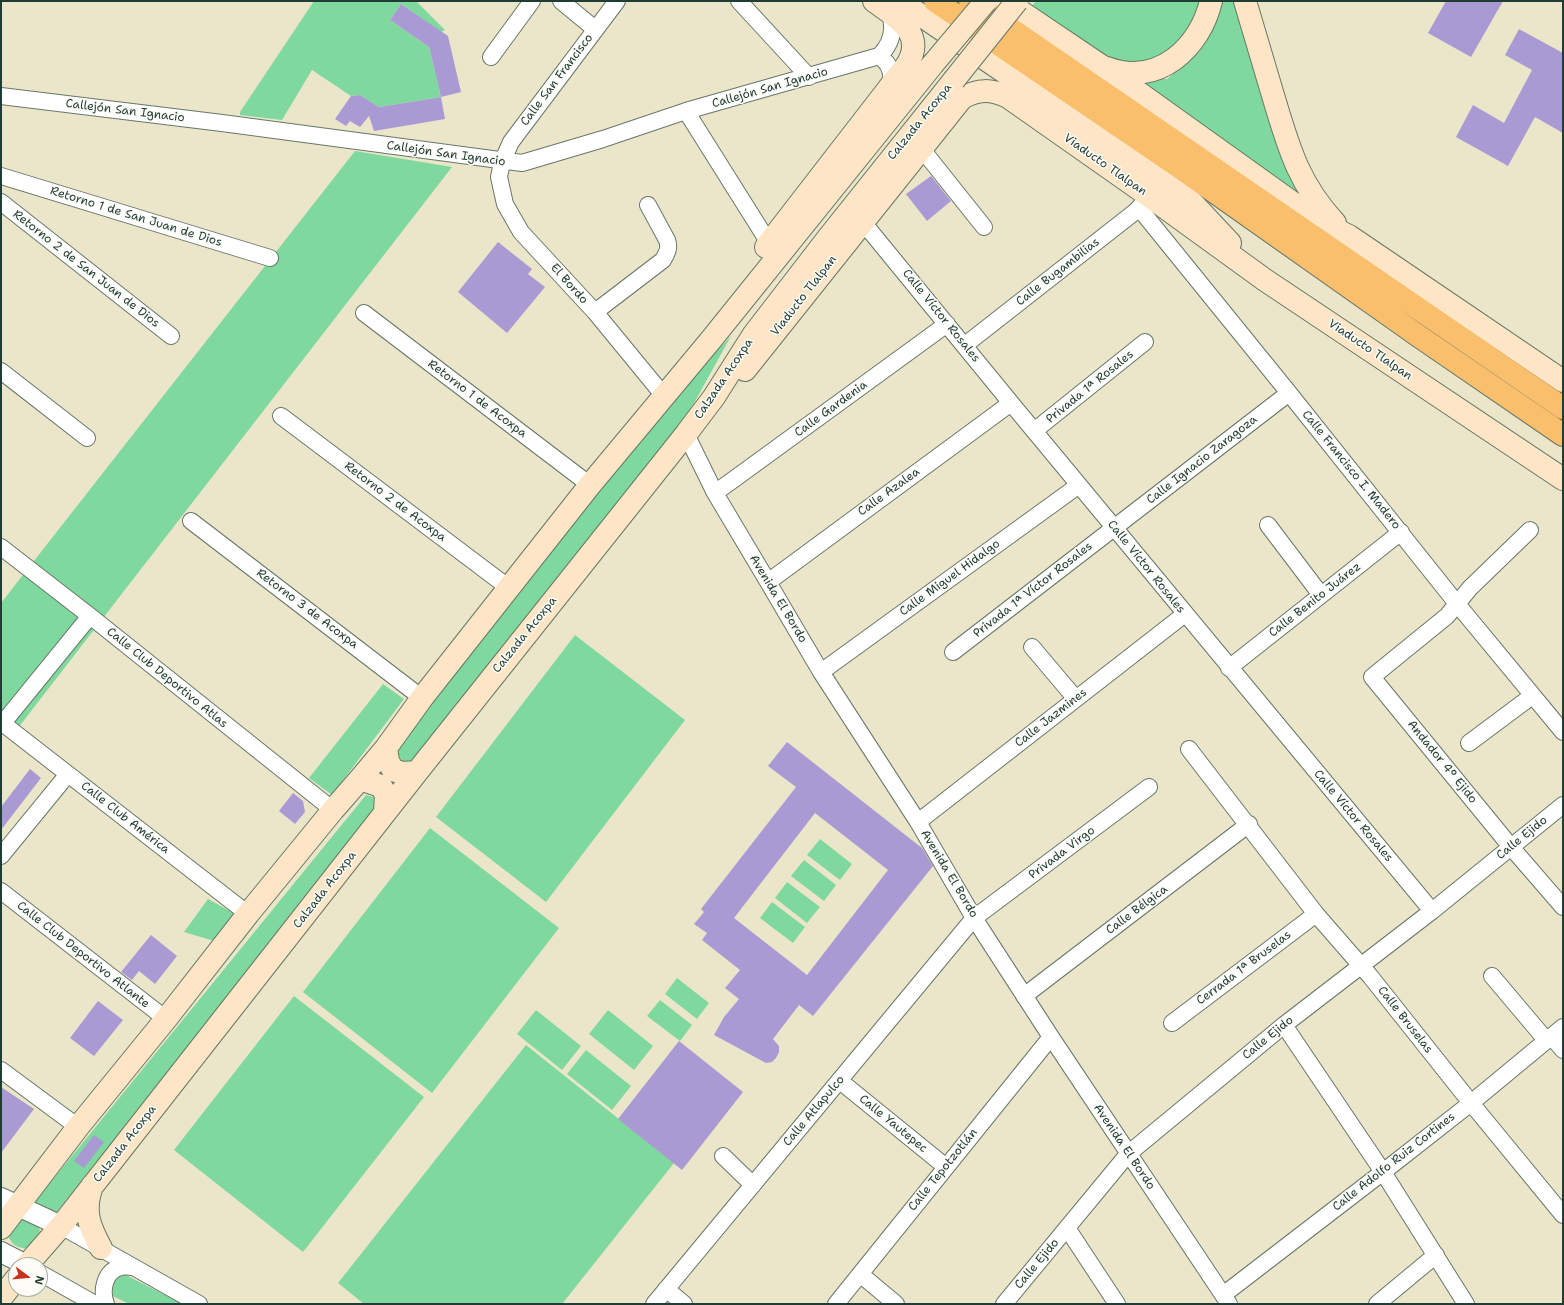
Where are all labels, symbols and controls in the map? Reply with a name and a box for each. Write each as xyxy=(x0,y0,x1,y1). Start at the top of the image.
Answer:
street label: Calle San Francisco xyxy=(518,31,596,129)
street label: Callejón San Ignacio xyxy=(710,65,830,111)
street label: Calzada Acoxpa xyxy=(885,81,955,163)
street label: Callejón San Ignacio xyxy=(65,97,185,125)
street label: Viaducto Tlalpan xyxy=(1061,131,1149,199)
street label: Callejón San Ignacio xyxy=(386,139,506,169)
street label: Retorno 1 de San Juan de Dios xyxy=(48,184,224,250)
street label: Retorno 2 de San Juan de Dios xyxy=(10,207,162,331)
street label: Calle Bugambilias xyxy=(1013,235,1103,309)
street label: Viaducto Tlalpan xyxy=(768,253,840,339)
street label: El Bordo xyxy=(547,261,591,307)
street label: Calle Víctor Rosales xyxy=(899,267,983,365)
street label: Viaducto Tlalpan xyxy=(1325,317,1415,383)
street label: Calzada Acoxpa xyxy=(692,336,756,422)
street label: Privada 1ª Rosales xyxy=(1043,347,1137,427)
street label: Retorno 1 de Acoxpa xyxy=(425,357,529,441)
street label: Calle Gardenia xyxy=(792,378,870,440)
street label: Calle Francisco I. Madero xyxy=(1299,408,1403,532)
street label: Calle Ignacio Zaragoza xyxy=(1144,412,1260,508)
street label: Retorno 2 de Acoxpa xyxy=(341,459,449,545)
street label: Calle Azalea xyxy=(855,465,923,519)
street label: Calle Víctor Rosales xyxy=(1104,518,1188,616)
street label: Calle Miguel Hidalgo xyxy=(897,537,1003,619)
street label: Privada 1ª Víctor Rosales xyxy=(971,539,1095,641)
street label: Avenida El Bordo xyxy=(746,552,810,646)
street label: Calle Benito Juárez xyxy=(1266,560,1364,640)
street label: Retorno 3 de Acoxpa xyxy=(253,566,361,652)
street label: Calzada Acoxpa xyxy=(490,594,560,676)
street label: Calle Club Deportivo Atlas xyxy=(104,625,230,731)
street label: Calle Jazmines xyxy=(1012,685,1090,751)
street label: Andador 4º Ejido xyxy=(1404,717,1480,807)
street label: Calle Víctor Rosales xyxy=(1310,767,1396,865)
street label: Calle Club América xyxy=(78,779,172,857)
street label: Calle Ejido xyxy=(1494,813,1550,863)
street label: Privada Virgo xyxy=(1026,823,1098,883)
street label: Avenida El Bordo xyxy=(917,827,981,921)
street label: Calzada Acoxpa xyxy=(290,849,360,931)
street label: Calle Bélgica xyxy=(1103,882,1171,938)
street label: Calle Club Deportivo Atlante xyxy=(14,899,152,1011)
street label: Cerrada 1ª Bruselas xyxy=(1194,928,1294,1008)
street label: Calle Bruselas xyxy=(1374,984,1436,1056)
street label: Calle Ejido xyxy=(1240,1013,1296,1063)
street label: Calle Atlapulco xyxy=(780,1073,848,1149)
street label: Calle Yautepec xyxy=(856,1092,930,1156)
street label: Avenida El Bordo xyxy=(1090,1101,1158,1193)
street label: Calzada Acoxpa xyxy=(90,1103,160,1185)
street label: Calle Adolfo Ruiz Cortines xyxy=(1330,1110,1458,1214)
street label: Calle Tepotzotlán xyxy=(905,1126,981,1214)
street label: Calle Ejido xyxy=(1012,1236,1062,1292)
north arrow xyxy=(8,1257,48,1297)
text: N xyxy=(31,1274,47,1286)

